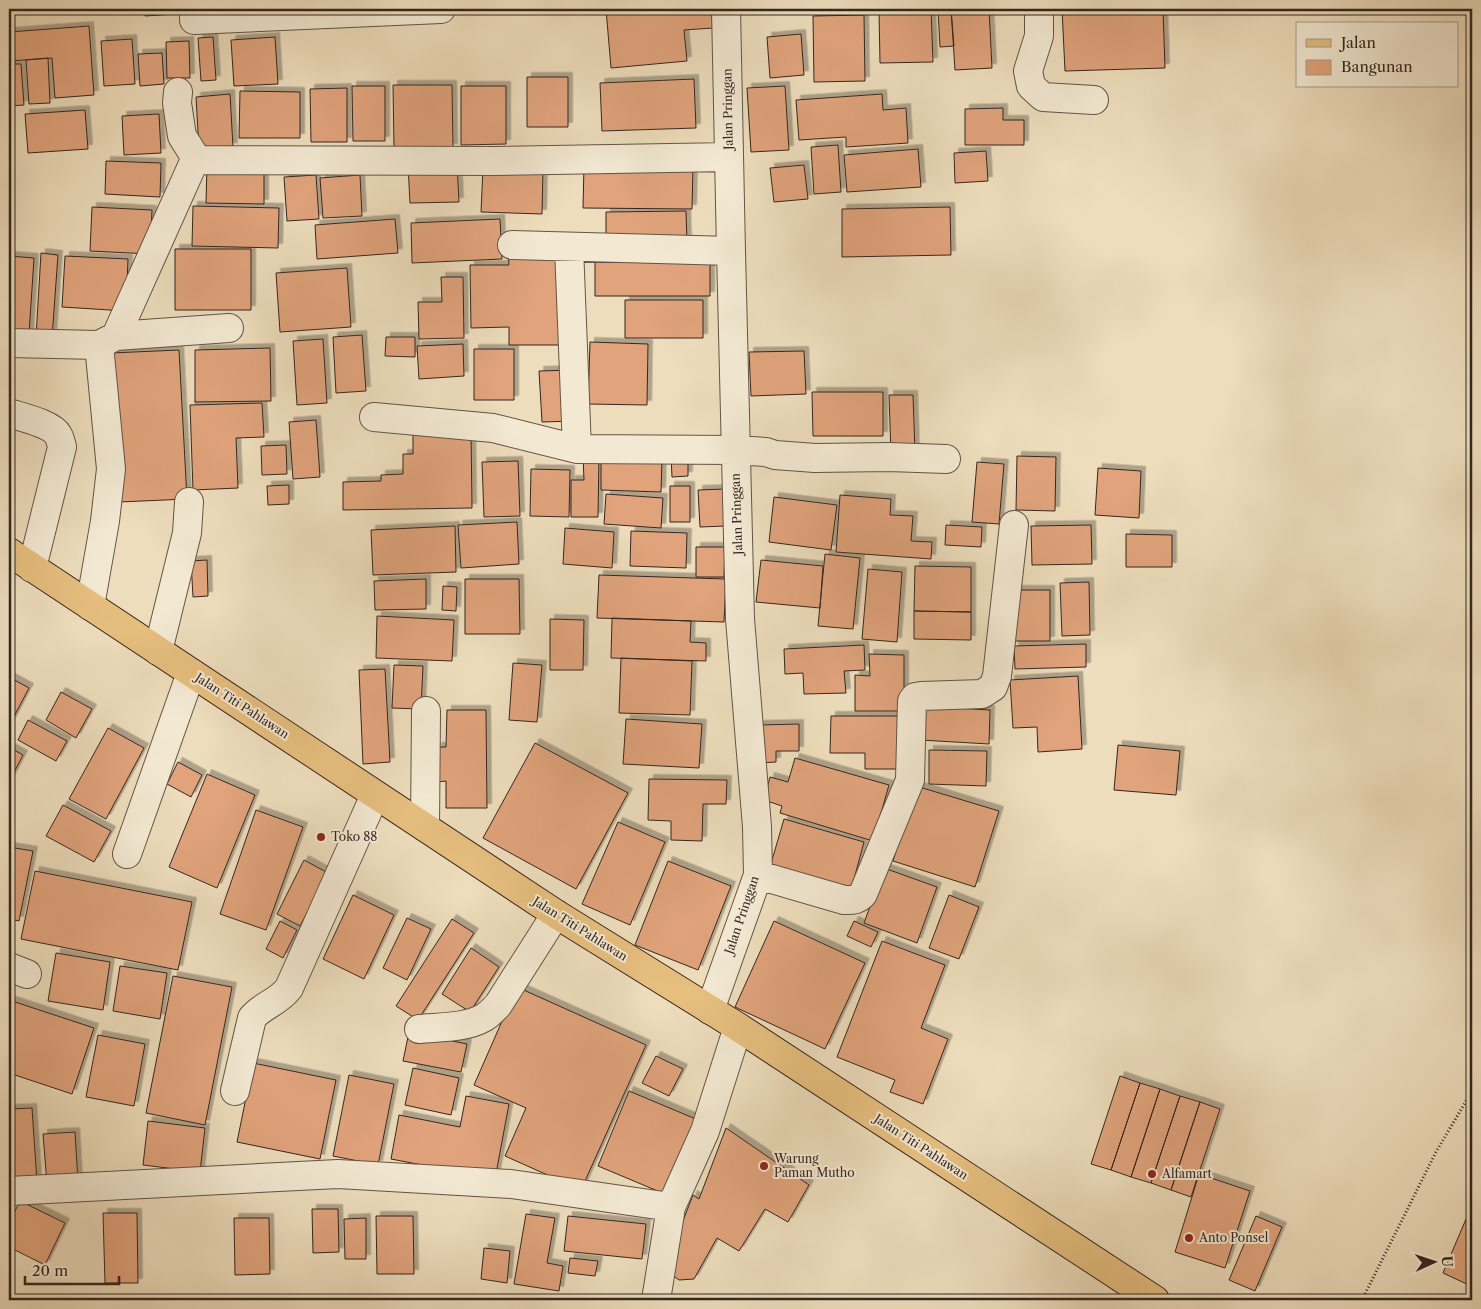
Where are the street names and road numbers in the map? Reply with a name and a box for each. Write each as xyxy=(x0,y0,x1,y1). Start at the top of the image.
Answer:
street label: Jalan Pringgan xyxy=(719,68,736,152)
street label: Jalan Pringgan xyxy=(728,473,745,557)
street label: Jalan Titi Pahlawan xyxy=(191,669,292,742)
street label: Jalan Pringgan xyxy=(721,873,762,958)
street label: Jalan Titi Pahlawan xyxy=(528,892,631,964)
street label: Jalan Titi Pahlawan xyxy=(870,1110,971,1183)

